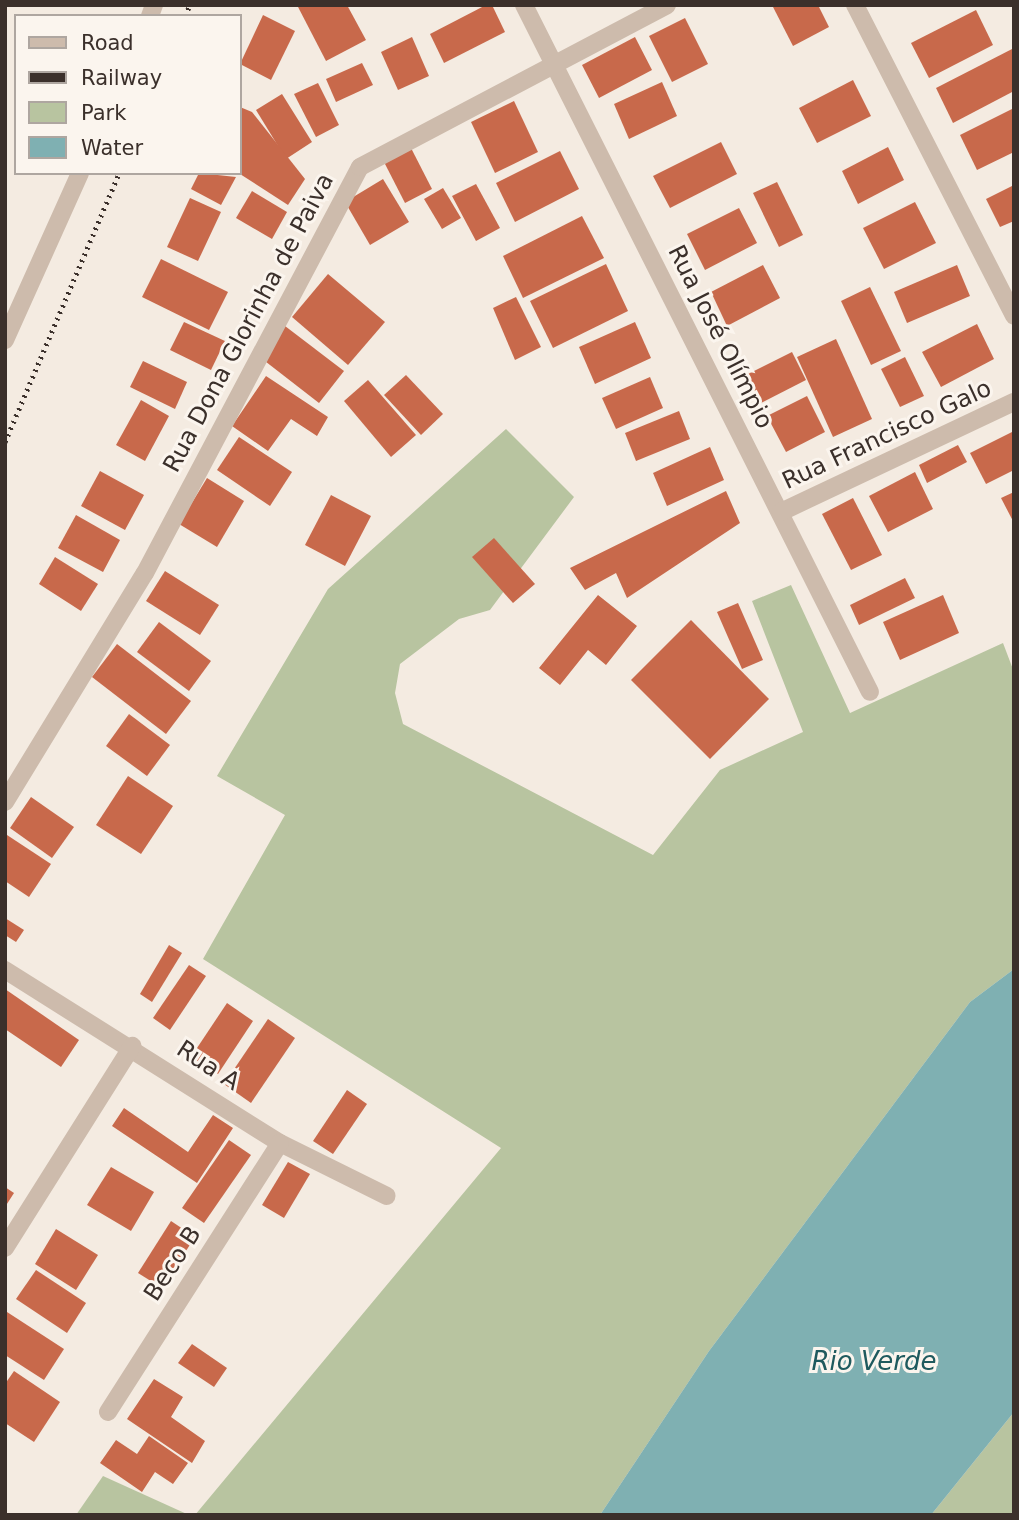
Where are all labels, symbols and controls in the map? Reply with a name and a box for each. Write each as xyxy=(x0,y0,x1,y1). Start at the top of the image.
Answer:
legend xyxy=(14,14,242,175)
text: Road xyxy=(81,31,134,55)
text: Railway xyxy=(81,66,162,90)
text: Park xyxy=(81,101,126,125)
text: Water xyxy=(81,136,143,160)
street label: Rua Dona Glorinha de Paiva xyxy=(158,169,340,477)
street label: Rua José Olímpio xyxy=(661,240,779,434)
street label: Rua Francisco Galo xyxy=(778,374,996,496)
street label: Rua A xyxy=(171,1035,245,1097)
street label: Beco B xyxy=(138,1221,208,1307)
water label: Rio Verde xyxy=(812,1346,936,1378)

